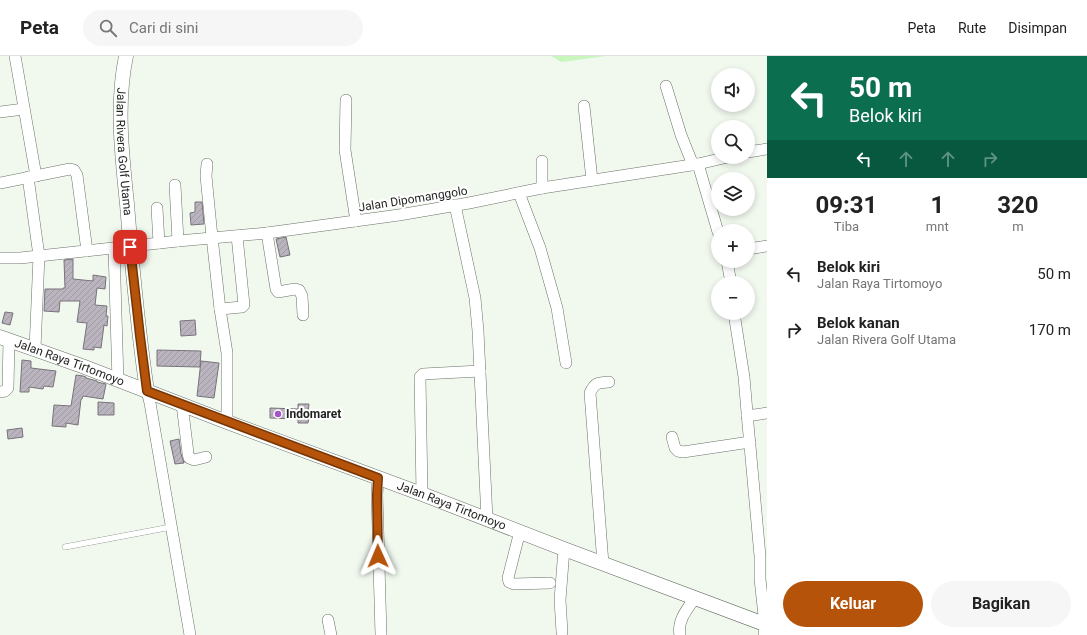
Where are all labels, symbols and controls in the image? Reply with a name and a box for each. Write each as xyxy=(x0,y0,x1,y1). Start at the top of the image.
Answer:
search box xyxy=(83,10,363,46)
text: Peta xyxy=(20,16,59,39)
icon: search xyxy=(97,17,119,39)
text: Cari di sini xyxy=(129,19,199,37)
text: Peta xyxy=(908,20,936,36)
text: Rute xyxy=(958,20,986,36)
text: Disimpan xyxy=(1008,20,1067,36)
map controls xyxy=(711,68,755,320)
button: sound xyxy=(711,68,755,112)
text: 50 m xyxy=(849,71,912,104)
icon: left xyxy=(783,72,835,124)
street label: Jalan Rivera Golf Utama xyxy=(114,87,135,216)
text: Belok kiri xyxy=(849,105,922,126)
button: search xyxy=(711,120,755,164)
icon: left xyxy=(853,148,875,170)
icon: ahead xyxy=(895,148,917,170)
icon: ahead xyxy=(937,148,959,170)
icon: right xyxy=(979,148,1001,170)
button: layers xyxy=(711,172,755,216)
street label: Jalan Dipomanggolo xyxy=(357,183,469,215)
text: 09:31 xyxy=(816,191,877,219)
text: 1 xyxy=(930,191,944,219)
text: 320 xyxy=(997,191,1039,219)
text: Tiba xyxy=(834,219,859,234)
text: mnt xyxy=(926,219,949,234)
text: m xyxy=(1012,219,1024,234)
button: + xyxy=(711,224,755,268)
pin xyxy=(113,230,147,264)
icon: arrive xyxy=(119,236,141,258)
text: Belok kiri xyxy=(817,258,880,276)
icon: left xyxy=(783,263,805,285)
text: 50 m xyxy=(1037,265,1071,283)
button: − xyxy=(711,276,755,320)
text: Jalan Raya Tirtomoyo xyxy=(817,276,942,291)
text: Belok kanan xyxy=(817,314,900,332)
icon: right xyxy=(783,319,805,341)
text: 170 m xyxy=(1029,321,1071,339)
text: Jalan Rivera Golf Utama xyxy=(817,332,956,347)
street label: Jalan Raya Tirtomoyo xyxy=(13,336,127,389)
place label: Indomaret xyxy=(286,407,341,421)
marker: Indomaret xyxy=(273,409,283,419)
street label: Jalan Raya Tirtomoyo xyxy=(395,478,508,533)
position arrow xyxy=(357,535,399,577)
button: Keluar xyxy=(783,581,923,627)
button: Bagikan xyxy=(931,581,1071,627)

